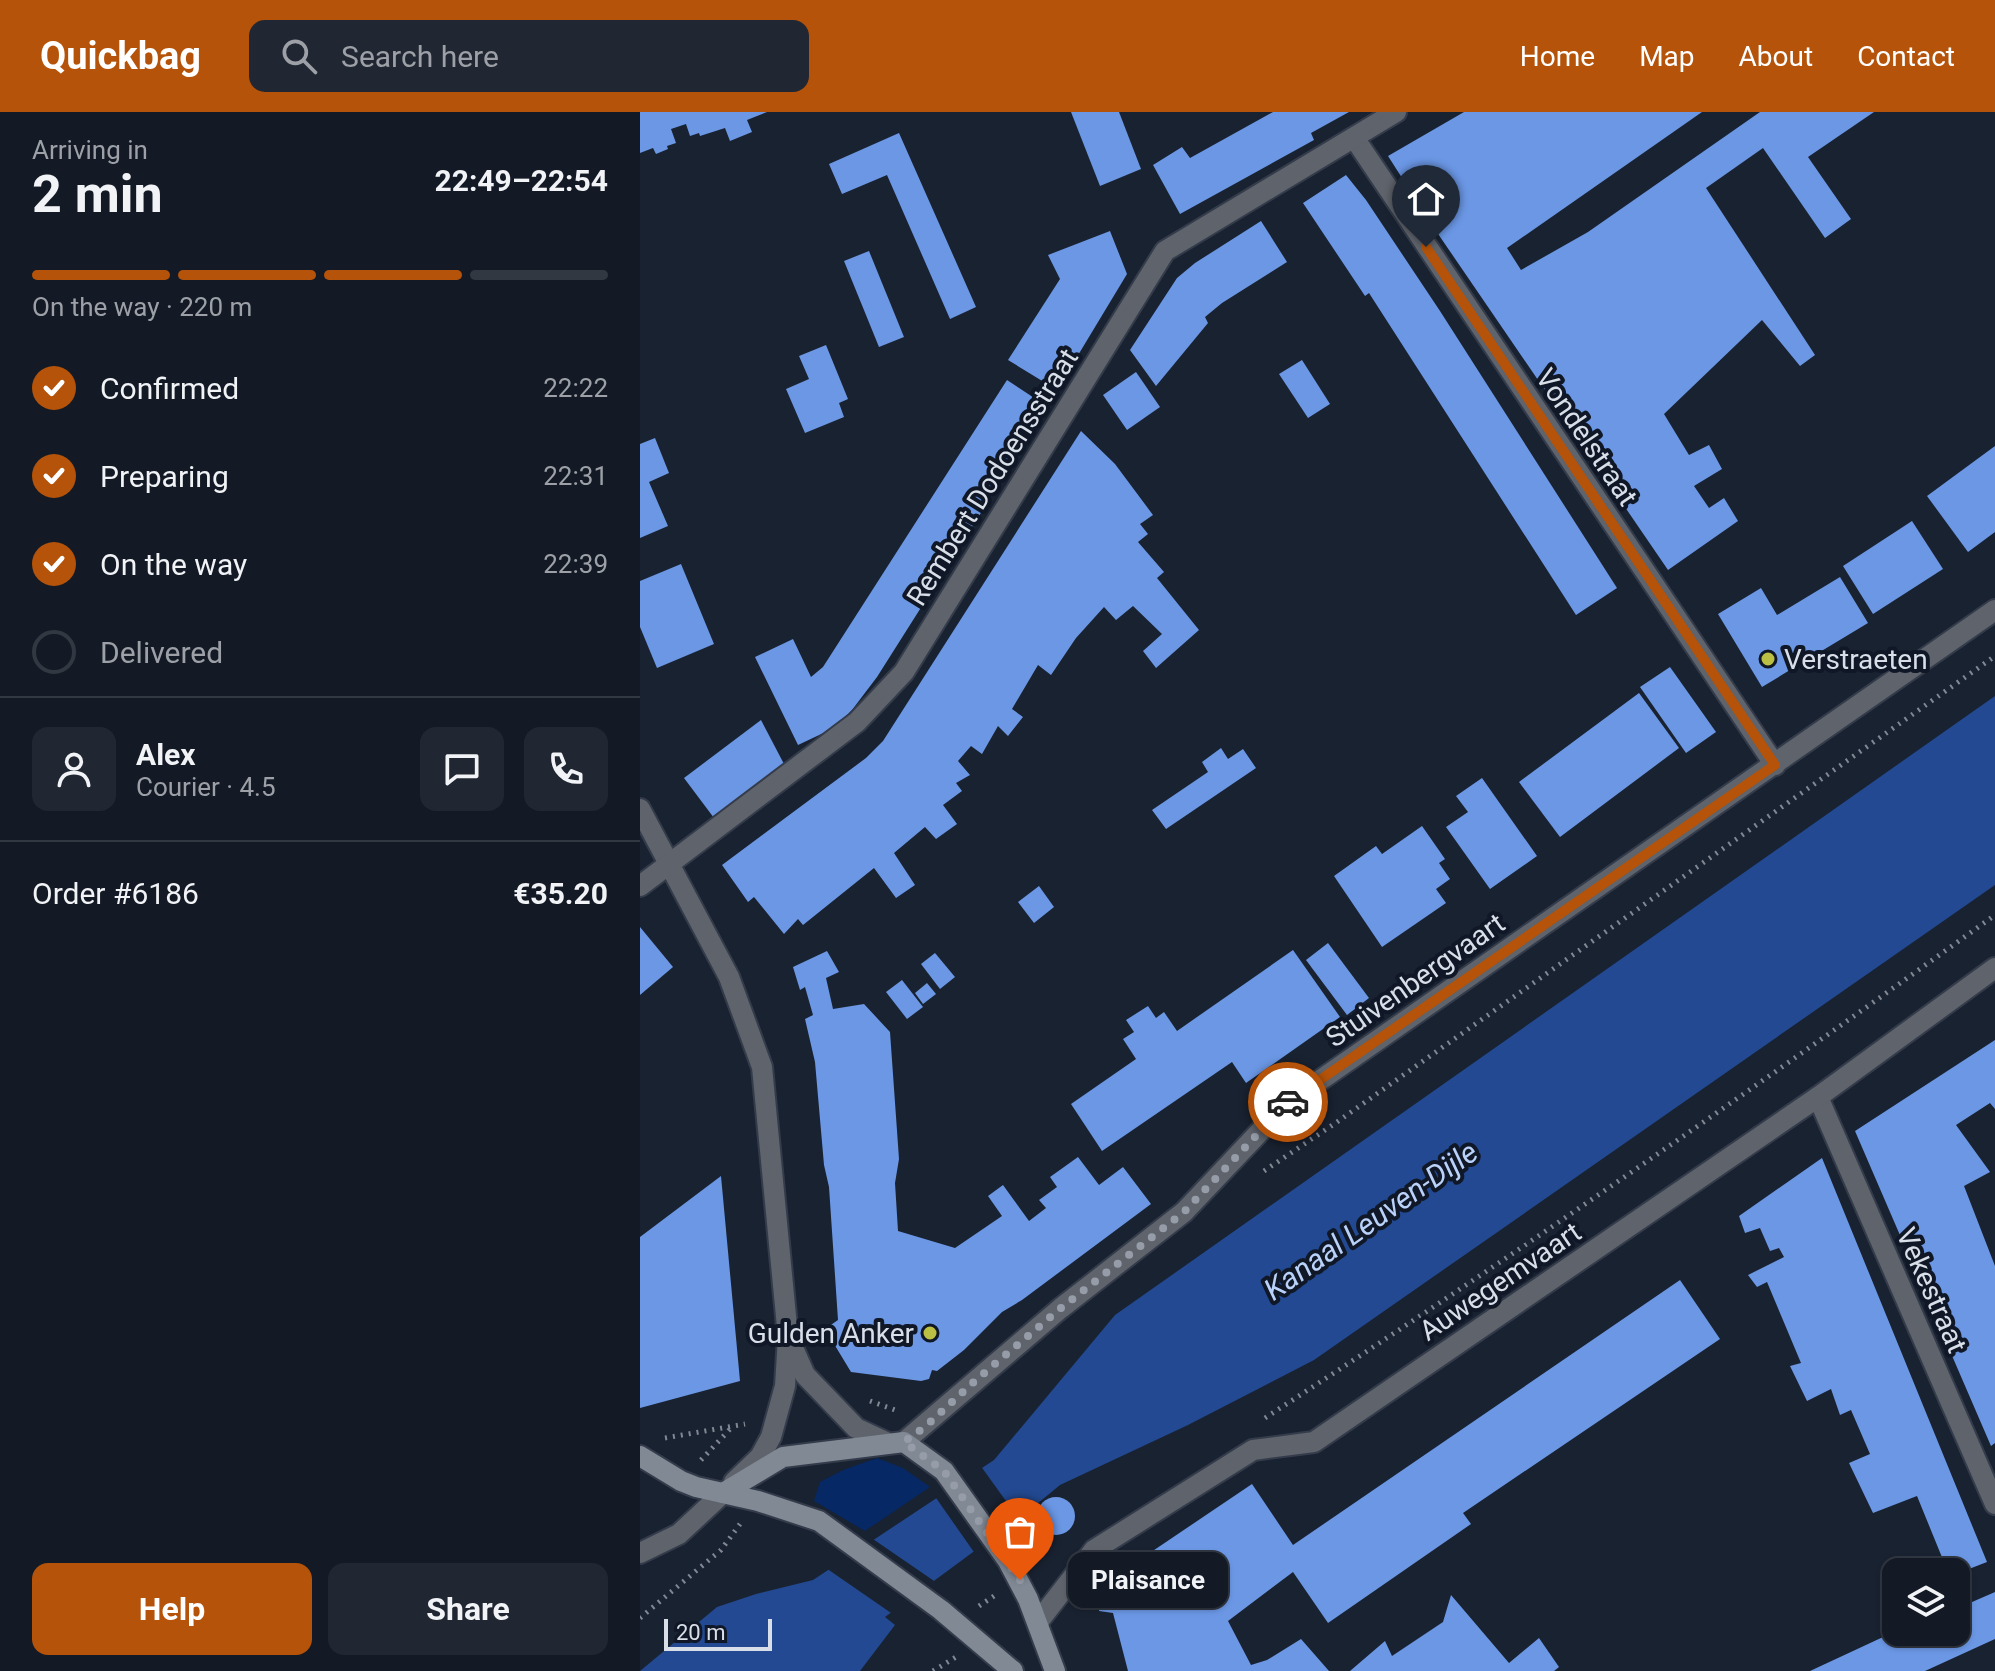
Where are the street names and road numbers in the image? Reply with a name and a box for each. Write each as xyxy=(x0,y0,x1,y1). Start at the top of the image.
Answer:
street label: Rembert Dodoensstraat xyxy=(900,343,1085,612)
street label: Vondelstraat xyxy=(1529,362,1645,512)
street label: Stuivenbergvaart xyxy=(1320,907,1511,1054)
street label: Auwegemvaart xyxy=(1413,1215,1587,1348)
street label: Vekestraat xyxy=(1889,1223,1974,1358)

